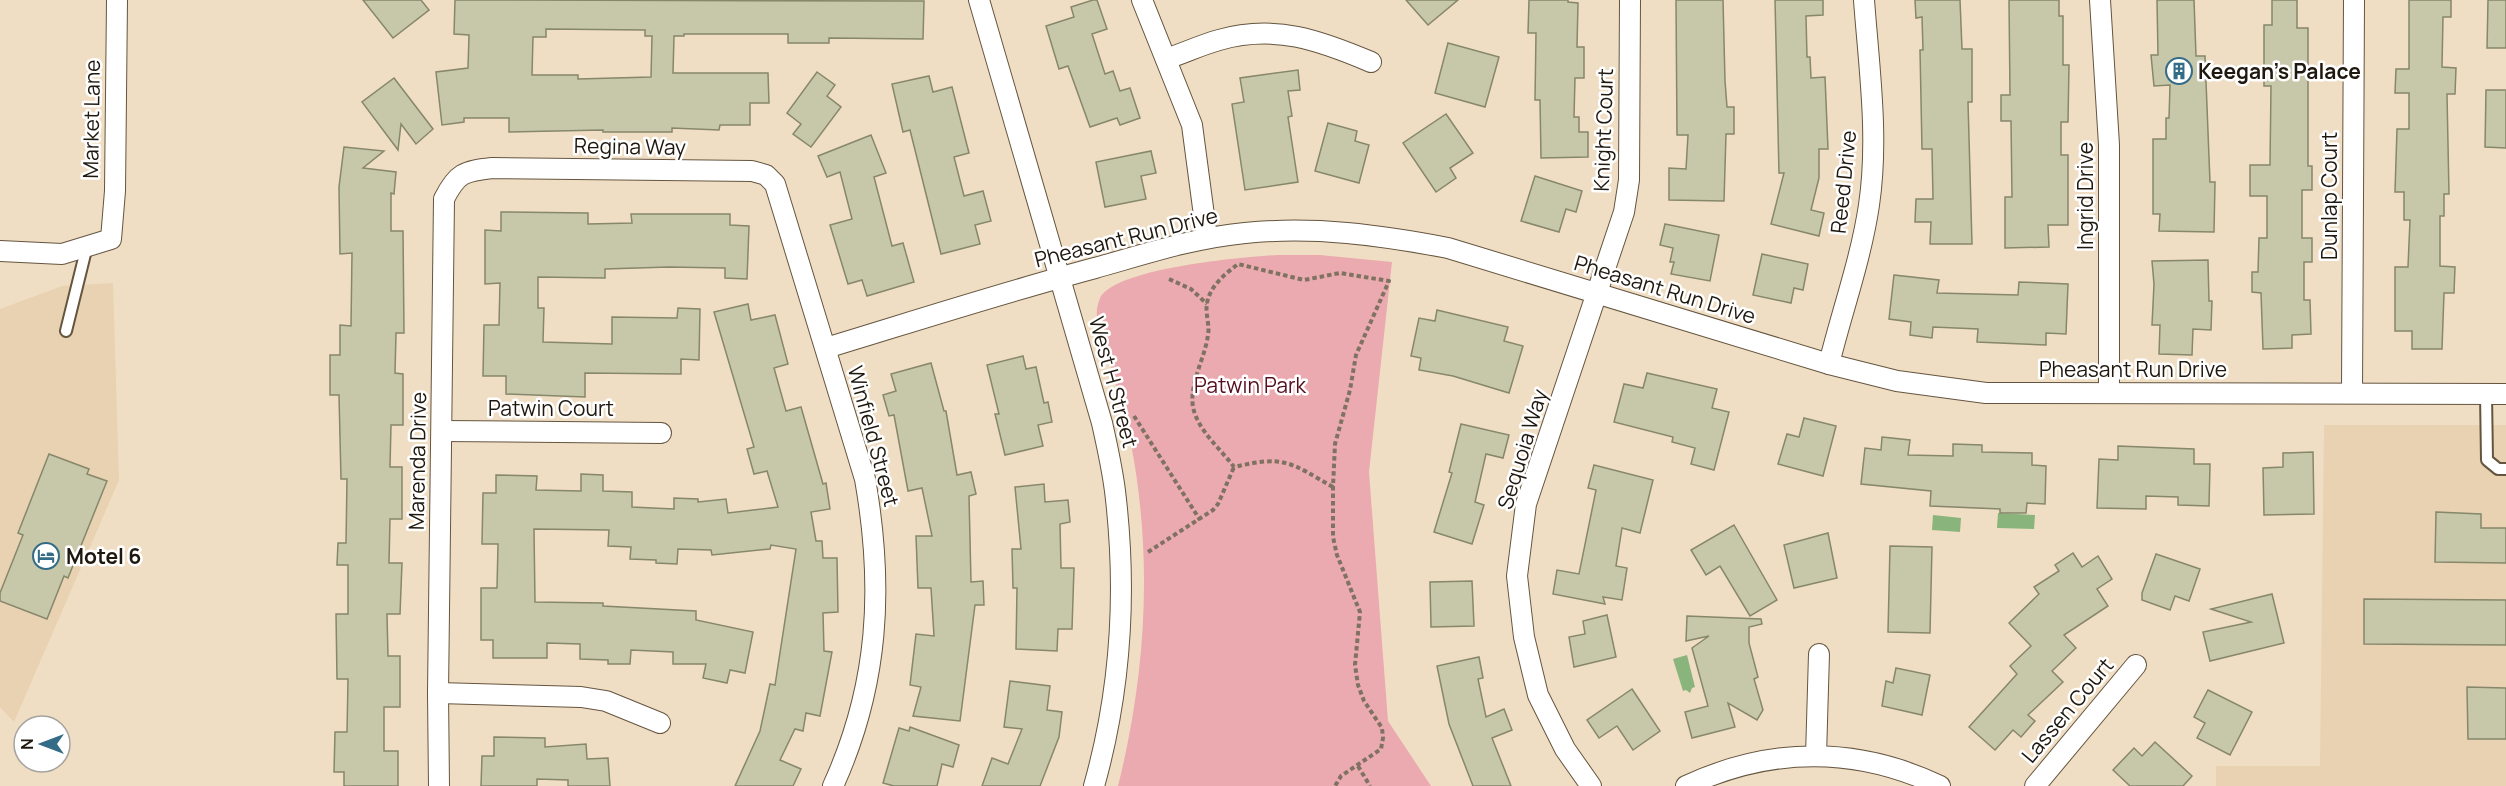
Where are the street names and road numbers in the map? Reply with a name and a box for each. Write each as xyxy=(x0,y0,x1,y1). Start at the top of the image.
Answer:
street label: Market Lane xyxy=(76,59,106,179)
street label: Knight Court xyxy=(1587,68,1619,192)
street label: Reed Drive xyxy=(1824,129,1862,235)
street label: Regina Way xyxy=(574,131,686,161)
street label: Dunlap Court xyxy=(2315,132,2343,260)
street label: Ingrid Drive xyxy=(2071,142,2099,250)
street label: Pheasant Run Drive xyxy=(1031,201,1221,273)
street label: Pheasant Run Drive xyxy=(1571,248,1759,330)
street label: West H Street xyxy=(1083,313,1145,451)
street label: Pheasant Run Drive xyxy=(2039,355,2227,383)
street label: Winfield Street xyxy=(842,362,906,510)
street label: Sequoia Way xyxy=(1490,386,1554,512)
street label: Marenda Drive xyxy=(402,392,432,530)
street label: Patwin Court xyxy=(488,394,614,422)
street label: Lassen Court xyxy=(2015,652,2119,768)

